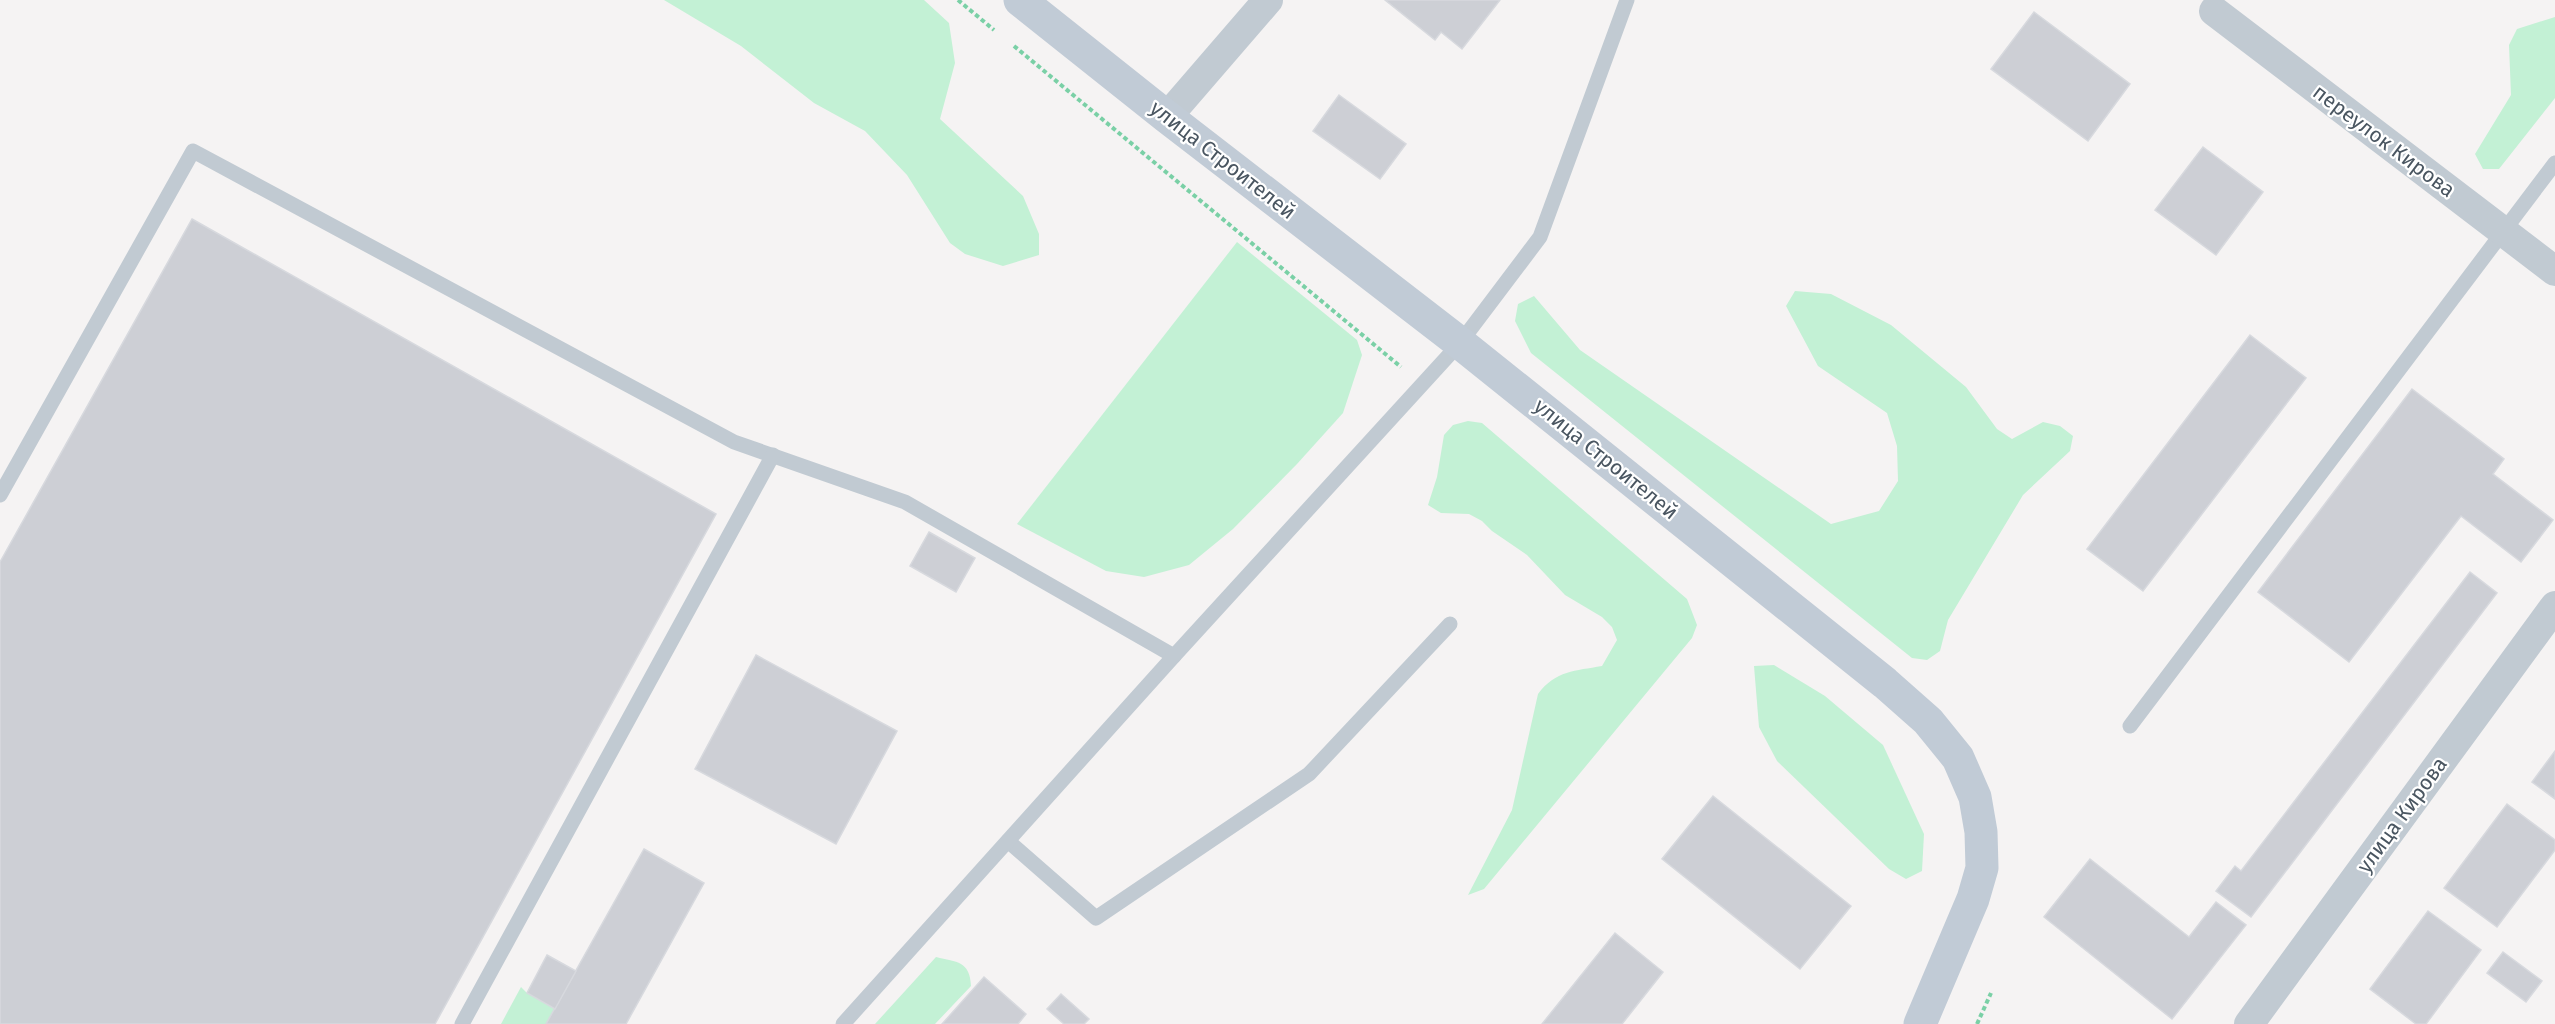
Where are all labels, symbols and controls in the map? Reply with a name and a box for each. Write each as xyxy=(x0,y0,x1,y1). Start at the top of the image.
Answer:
street label: переулок Кирова xyxy=(2308,79,2460,203)
street label: улица Строителей xyxy=(1145,95,1301,225)
street label: улица Строителей xyxy=(1529,393,1683,525)
street label: улица Кирова xyxy=(2351,752,2453,878)

